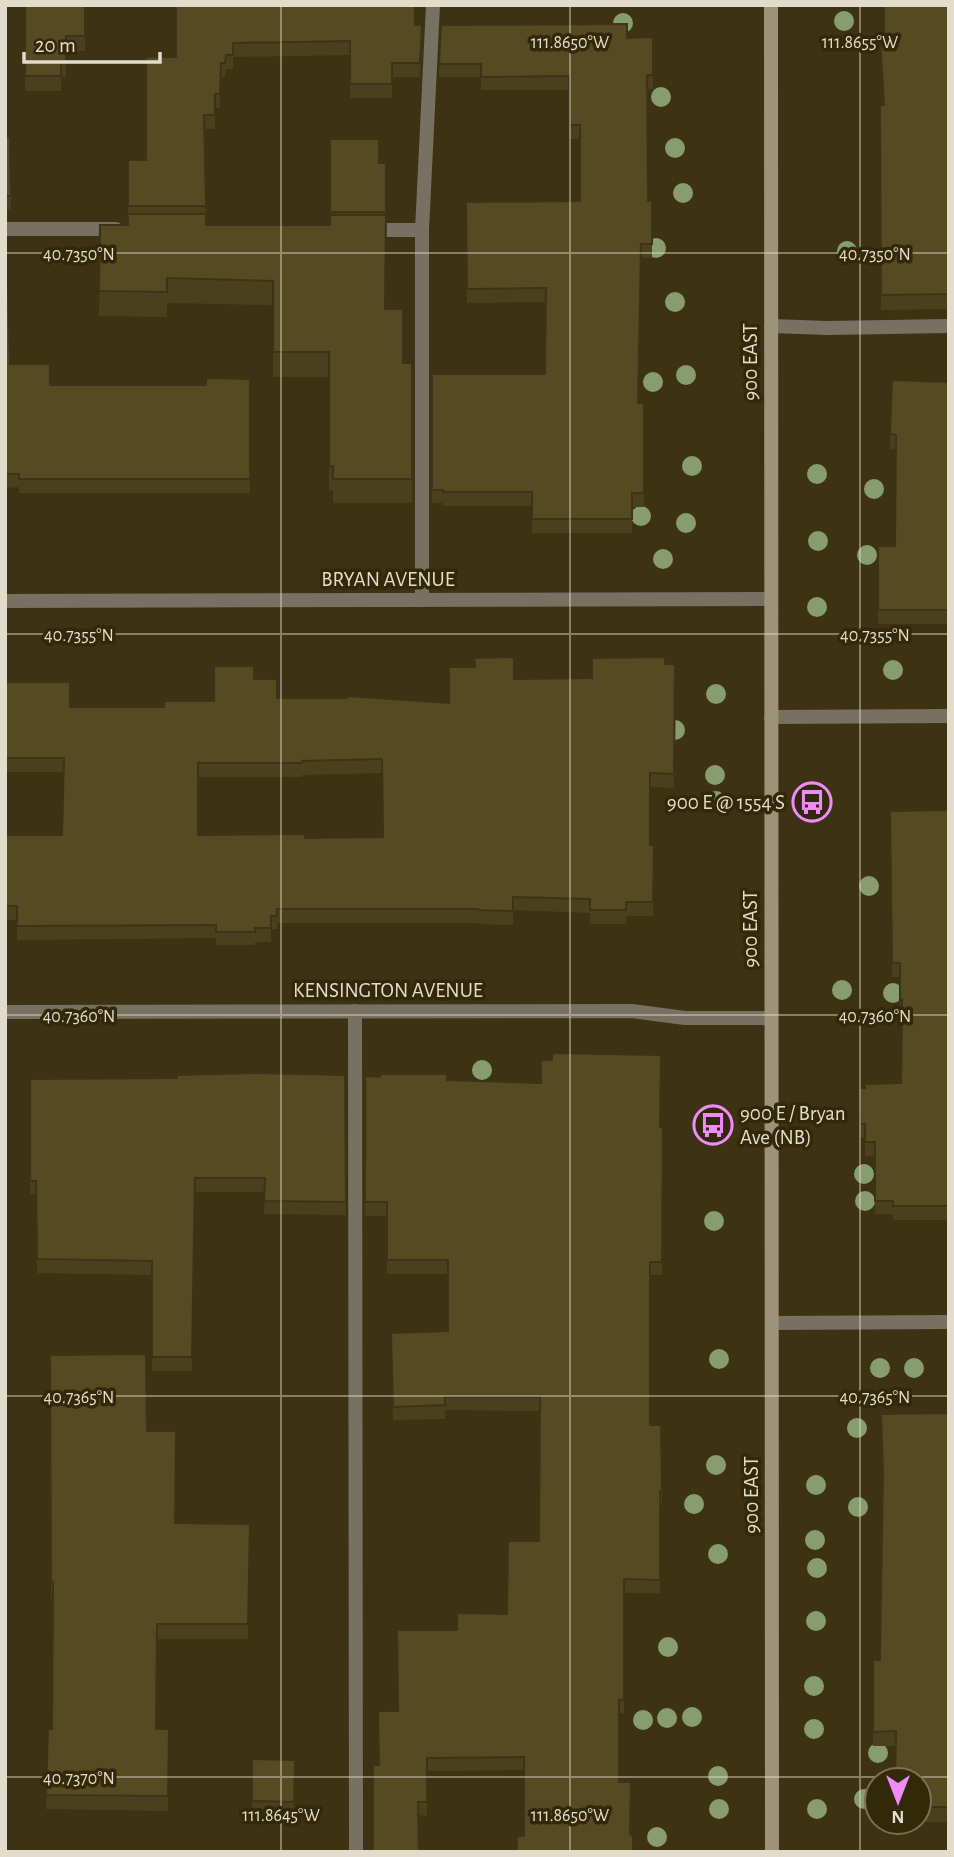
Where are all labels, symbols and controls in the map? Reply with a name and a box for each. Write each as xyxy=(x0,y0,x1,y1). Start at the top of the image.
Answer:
scale bar xyxy=(24,21,161,65)
text: 111.8650°W xyxy=(531,34,609,52)
text: 111.8655°W xyxy=(822,34,898,52)
text: 20 m xyxy=(35,35,76,56)
text: 40.7350°N xyxy=(43,246,115,264)
text: 40.7350°N xyxy=(839,246,911,264)
street label: 900 EAST xyxy=(740,323,761,401)
street label: BRYAN AVENUE xyxy=(321,569,455,590)
text: 40.7355°N xyxy=(44,627,114,645)
text: 40.7355°N xyxy=(840,627,910,645)
bus stop icon: 900 E @ 1554 S xyxy=(791,781,833,823)
place label: 900 E @ 1554 S xyxy=(667,792,785,813)
street label: 900 EAST xyxy=(740,890,761,968)
street label: KENSINGTON AVENUE xyxy=(293,980,483,1001)
text: 40.7360°N xyxy=(43,1008,115,1026)
text: 40.7360°N xyxy=(839,1008,911,1026)
place label: 900 E / Bryan Ave (NB) xyxy=(740,1103,846,1148)
bus stop icon: 900 E / Bryan Ave (NB) xyxy=(692,1104,734,1146)
text: 40.7365°N xyxy=(44,1389,114,1407)
text: 40.7365°N xyxy=(840,1389,910,1407)
street label: 900 EAST xyxy=(741,1456,762,1534)
north arrow xyxy=(863,1766,933,1836)
text: 40.7370°N xyxy=(43,1770,115,1788)
text: 111.8645°W xyxy=(242,1807,320,1825)
text: 111.8650°W xyxy=(531,1807,609,1825)
text: N xyxy=(891,1807,905,1826)

